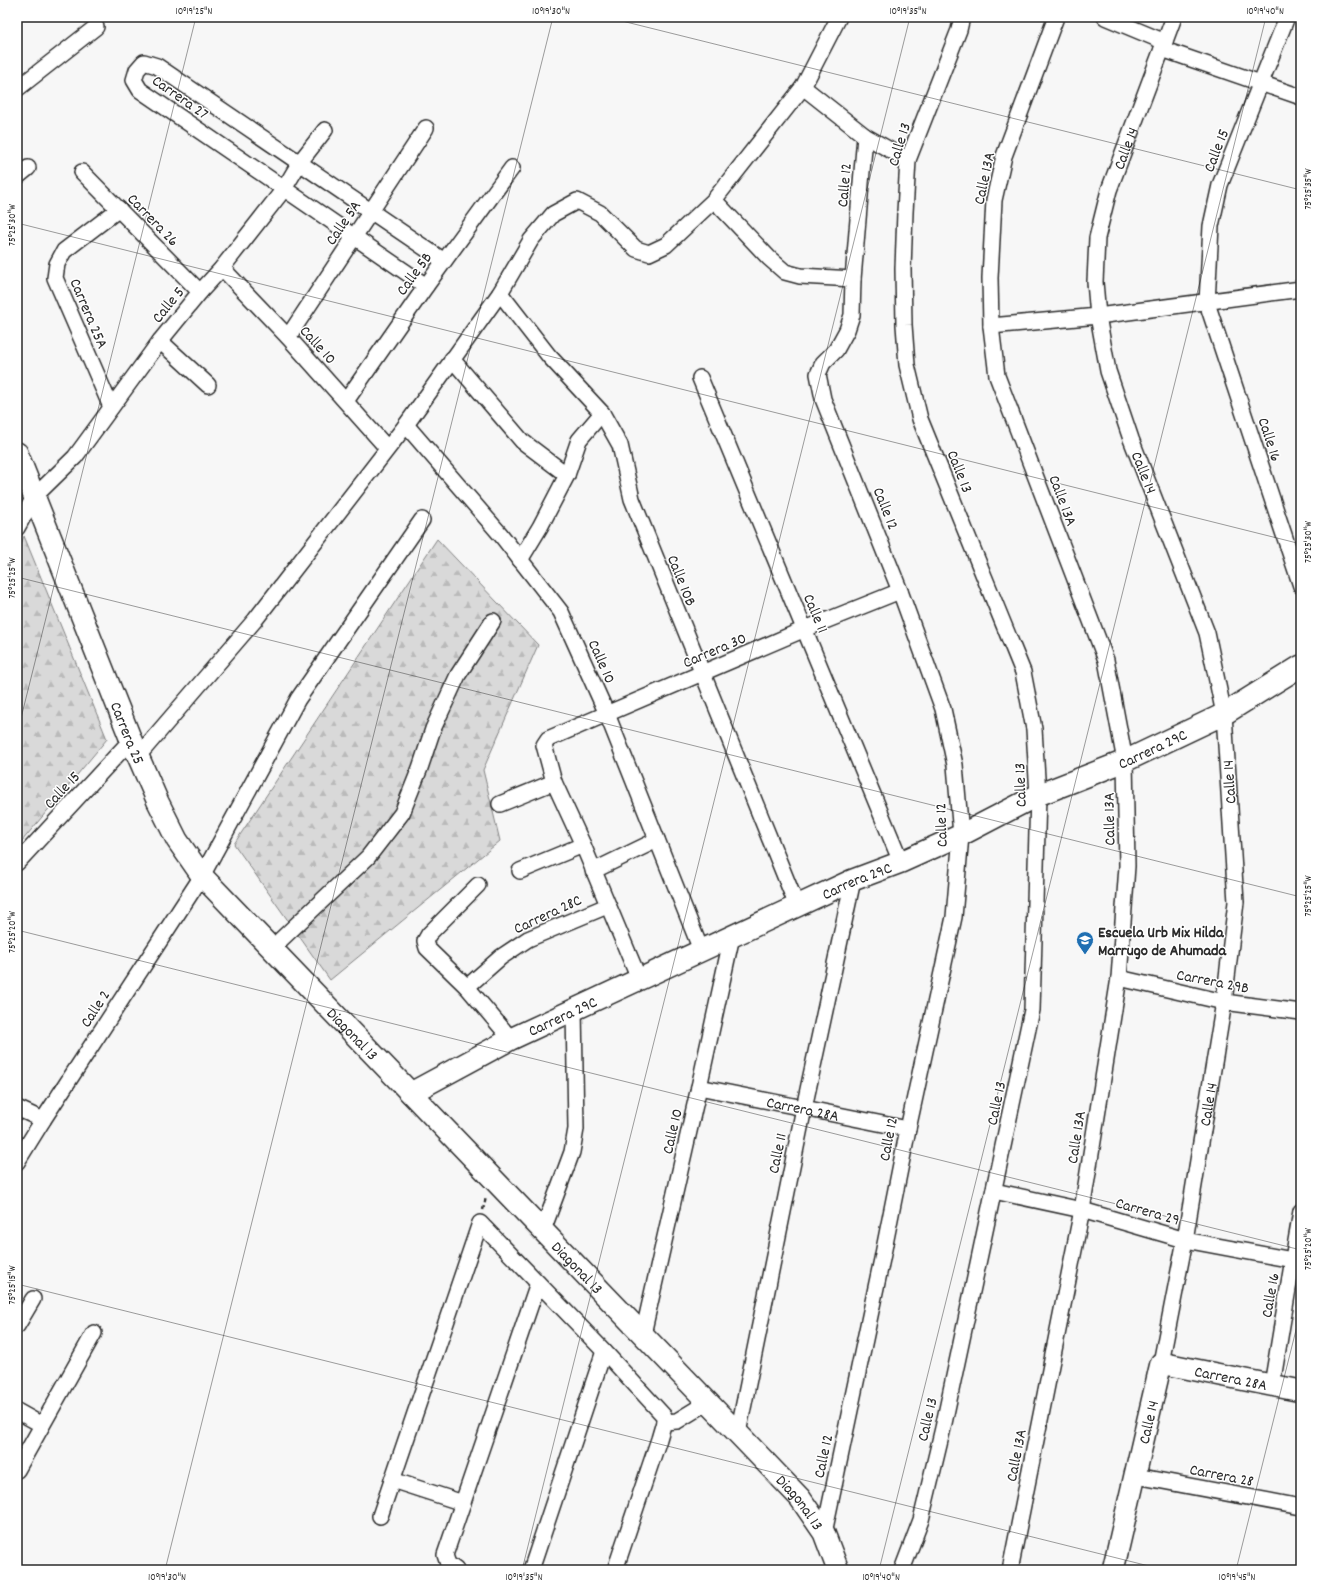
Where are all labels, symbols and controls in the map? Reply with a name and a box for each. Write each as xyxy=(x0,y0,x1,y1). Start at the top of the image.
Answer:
text: 10°19'25"N xyxy=(175,5,213,19)
text: 10°19'30"N xyxy=(532,5,570,19)
text: 10°19'35"N xyxy=(889,5,927,19)
text: 10°19'40"N xyxy=(1246,5,1284,19)
street label: Carrera 27 xyxy=(147,70,213,126)
street label: Calle 13 xyxy=(883,120,918,169)
street label: Calle 14 xyxy=(1109,124,1146,173)
street label: Calle 15 xyxy=(1199,126,1236,176)
street label: Calle 13A xyxy=(969,150,1002,207)
street label: Calle 12 xyxy=(832,162,859,208)
text: 75°25'35"W xyxy=(1302,168,1316,210)
street label: Carrera 26 xyxy=(121,189,184,253)
street label: Calle 5A xyxy=(321,196,368,251)
text: 75°25'30"W xyxy=(6,204,20,246)
street label: Calle 5B xyxy=(391,248,439,301)
street label: Carrera 25A xyxy=(63,275,113,353)
street label: Calle 5 xyxy=(147,282,191,329)
street label: Calle 10 xyxy=(293,321,341,370)
street label: Calle 16 xyxy=(1251,415,1287,465)
street label: Calle 13 xyxy=(940,447,978,497)
street label: Calle 14 xyxy=(1124,448,1162,498)
street label: Calle 13A xyxy=(1041,472,1082,530)
street label: Calle 12 xyxy=(866,484,904,534)
text: 75°25'30"W xyxy=(1302,521,1316,563)
street label: Calle 10B xyxy=(660,552,701,610)
text: 75°25'25"W xyxy=(6,557,20,598)
street label: Calle 11 xyxy=(796,591,833,637)
street label: Carrera 30 xyxy=(680,628,750,675)
street label: Calle 10 xyxy=(581,636,621,688)
street label: Carrera 25 xyxy=(103,699,149,769)
street label: Carrera 29C xyxy=(1115,724,1191,777)
street label: Calle 14 xyxy=(1217,759,1243,805)
street label: Calle 13 xyxy=(1009,762,1034,807)
street label: Calle 15 xyxy=(39,767,86,815)
street label: Calle 13A xyxy=(1099,792,1122,846)
street label: Calle 12 xyxy=(930,802,955,847)
street label: Carrera 29C xyxy=(819,857,896,907)
text: 75°25'25"W xyxy=(1302,875,1316,916)
street label: Carrera 28C xyxy=(510,889,586,941)
text: 75°25'20"W xyxy=(6,911,20,953)
place label: Escuela Urb Mix Hilda Marrugo de Ahumada xyxy=(1098,922,1228,963)
school or university icon: Escuela Urb Mix Hilda Marrugo de Ahumada xyxy=(1075,930,1095,955)
street label: Carrera 29B xyxy=(1174,964,1251,1001)
street label: Calle 2 xyxy=(75,986,117,1033)
street label: Carrera 29C xyxy=(525,992,602,1043)
street label: Diagonal 13 xyxy=(320,1003,383,1067)
street label: Calle 13 xyxy=(982,1079,1013,1128)
street label: Calle 14 xyxy=(1195,1081,1225,1128)
street label: Carrera 28A xyxy=(764,1092,841,1129)
street label: Calle 10 xyxy=(657,1107,690,1157)
street label: Calle 13A xyxy=(1062,1109,1093,1165)
street label: Calle 12 xyxy=(874,1116,905,1163)
street label: Calle 11 xyxy=(763,1131,794,1176)
street label: Carrera 29 xyxy=(1113,1192,1182,1233)
text: 75°25'20"W xyxy=(1302,1228,1316,1270)
street label: Diagonal 13 xyxy=(545,1237,607,1300)
text: 75°25'15"W xyxy=(6,1265,20,1304)
street label: Calle 16 xyxy=(1256,1271,1287,1320)
street label: Carrera 28A xyxy=(1192,1361,1269,1398)
street label: Calle 13 xyxy=(912,1395,945,1444)
street label: Calle 14 xyxy=(1134,1399,1166,1446)
street label: Calle 13A xyxy=(1001,1427,1034,1484)
street label: Calle 12 xyxy=(809,1432,840,1481)
street label: Carrera 28 xyxy=(1188,1459,1256,1494)
street label: Diagonal 13 xyxy=(769,1470,828,1536)
text: 10°19'30"N xyxy=(148,1571,186,1585)
text: 10°19'35"N xyxy=(505,1571,543,1585)
text: 10°19'40"N xyxy=(862,1571,900,1585)
text: 10°19'45"N xyxy=(1219,1571,1255,1585)

